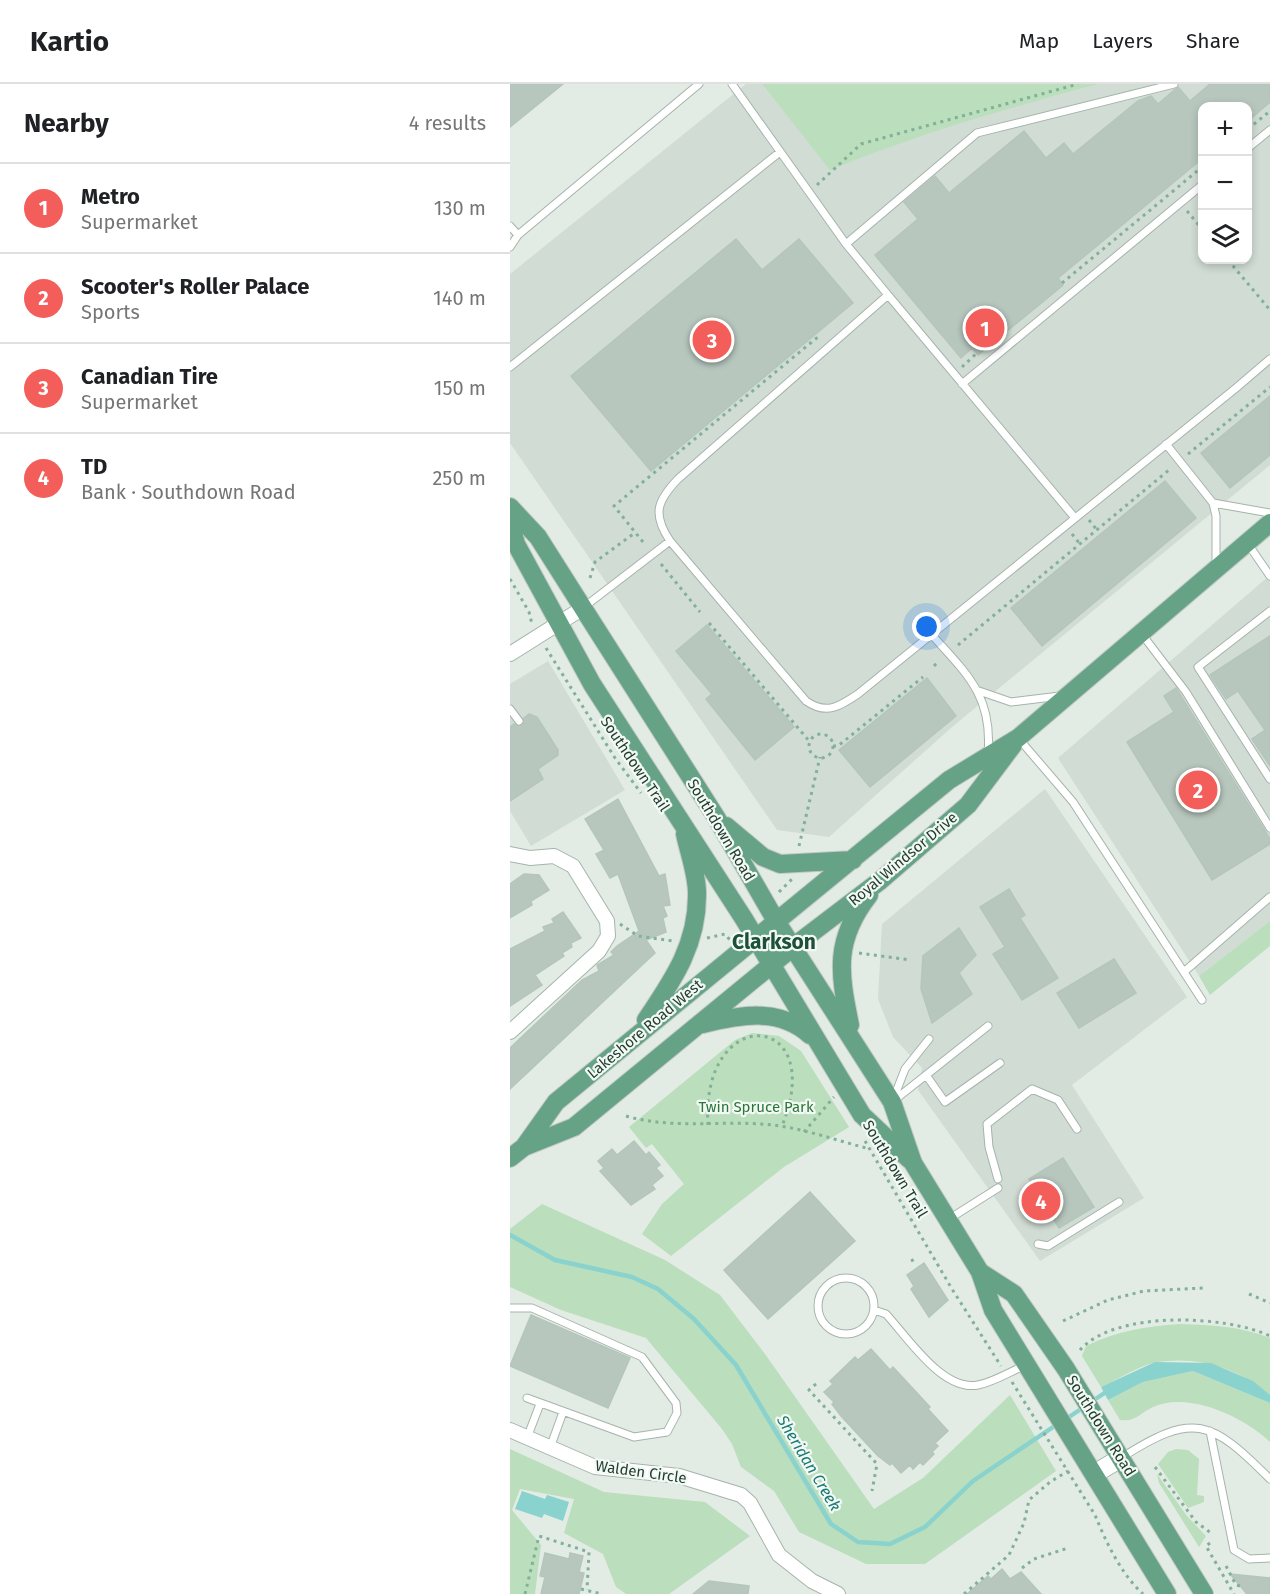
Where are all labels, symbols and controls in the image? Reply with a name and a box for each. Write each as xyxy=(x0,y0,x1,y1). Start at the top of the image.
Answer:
text: Kartio xyxy=(30,25,109,58)
text: Map xyxy=(1019,28,1059,54)
text: Layers xyxy=(1092,28,1153,54)
text: Share xyxy=(1186,28,1240,54)
map controls xyxy=(1198,102,1252,264)
button: + xyxy=(1198,102,1252,156)
text: Nearby xyxy=(24,108,109,139)
text: 4 results xyxy=(409,111,486,135)
button: − xyxy=(1198,156,1252,210)
text: Metro xyxy=(81,183,140,210)
text: 1 xyxy=(39,196,48,220)
text: 130 m xyxy=(434,196,486,220)
text: Supermarket xyxy=(81,210,198,234)
button: layers xyxy=(1198,210,1252,264)
text: Scooter's Roller Palace xyxy=(81,273,309,300)
text: 2 xyxy=(38,286,49,310)
text: 140 m xyxy=(433,286,486,310)
text: Sports xyxy=(81,300,140,324)
pin: 1 xyxy=(966,306,1004,350)
pin: 3 xyxy=(692,318,732,362)
text: Canadian Tire xyxy=(81,363,218,390)
text: 3 xyxy=(38,376,49,400)
text: 150 m xyxy=(434,376,486,400)
text: Supermarket xyxy=(81,390,198,414)
text: TD xyxy=(81,453,107,480)
text: 4 xyxy=(38,466,49,490)
text: 250 m xyxy=(432,466,486,490)
text: Bank · Southdown Road xyxy=(81,480,296,504)
your location xyxy=(912,612,941,641)
street label: Southdown Trail xyxy=(597,713,674,815)
pin: 2 xyxy=(1178,768,1218,812)
street label: Southdown Road xyxy=(683,776,759,884)
street label: Royal Windsor Drive xyxy=(845,808,961,910)
district label: Clarkson xyxy=(732,929,816,955)
street label: Lakeshore Road West xyxy=(584,975,707,1082)
park label: Twin Spruce Park xyxy=(698,1098,814,1116)
street label: Southdown Trail xyxy=(859,1117,931,1221)
pin: 4 xyxy=(1022,1178,1060,1224)
street label: Southdown Road xyxy=(1063,1372,1139,1480)
water label: Sheridan Creek xyxy=(772,1411,845,1514)
street label: Walden Circle xyxy=(594,1457,688,1487)

